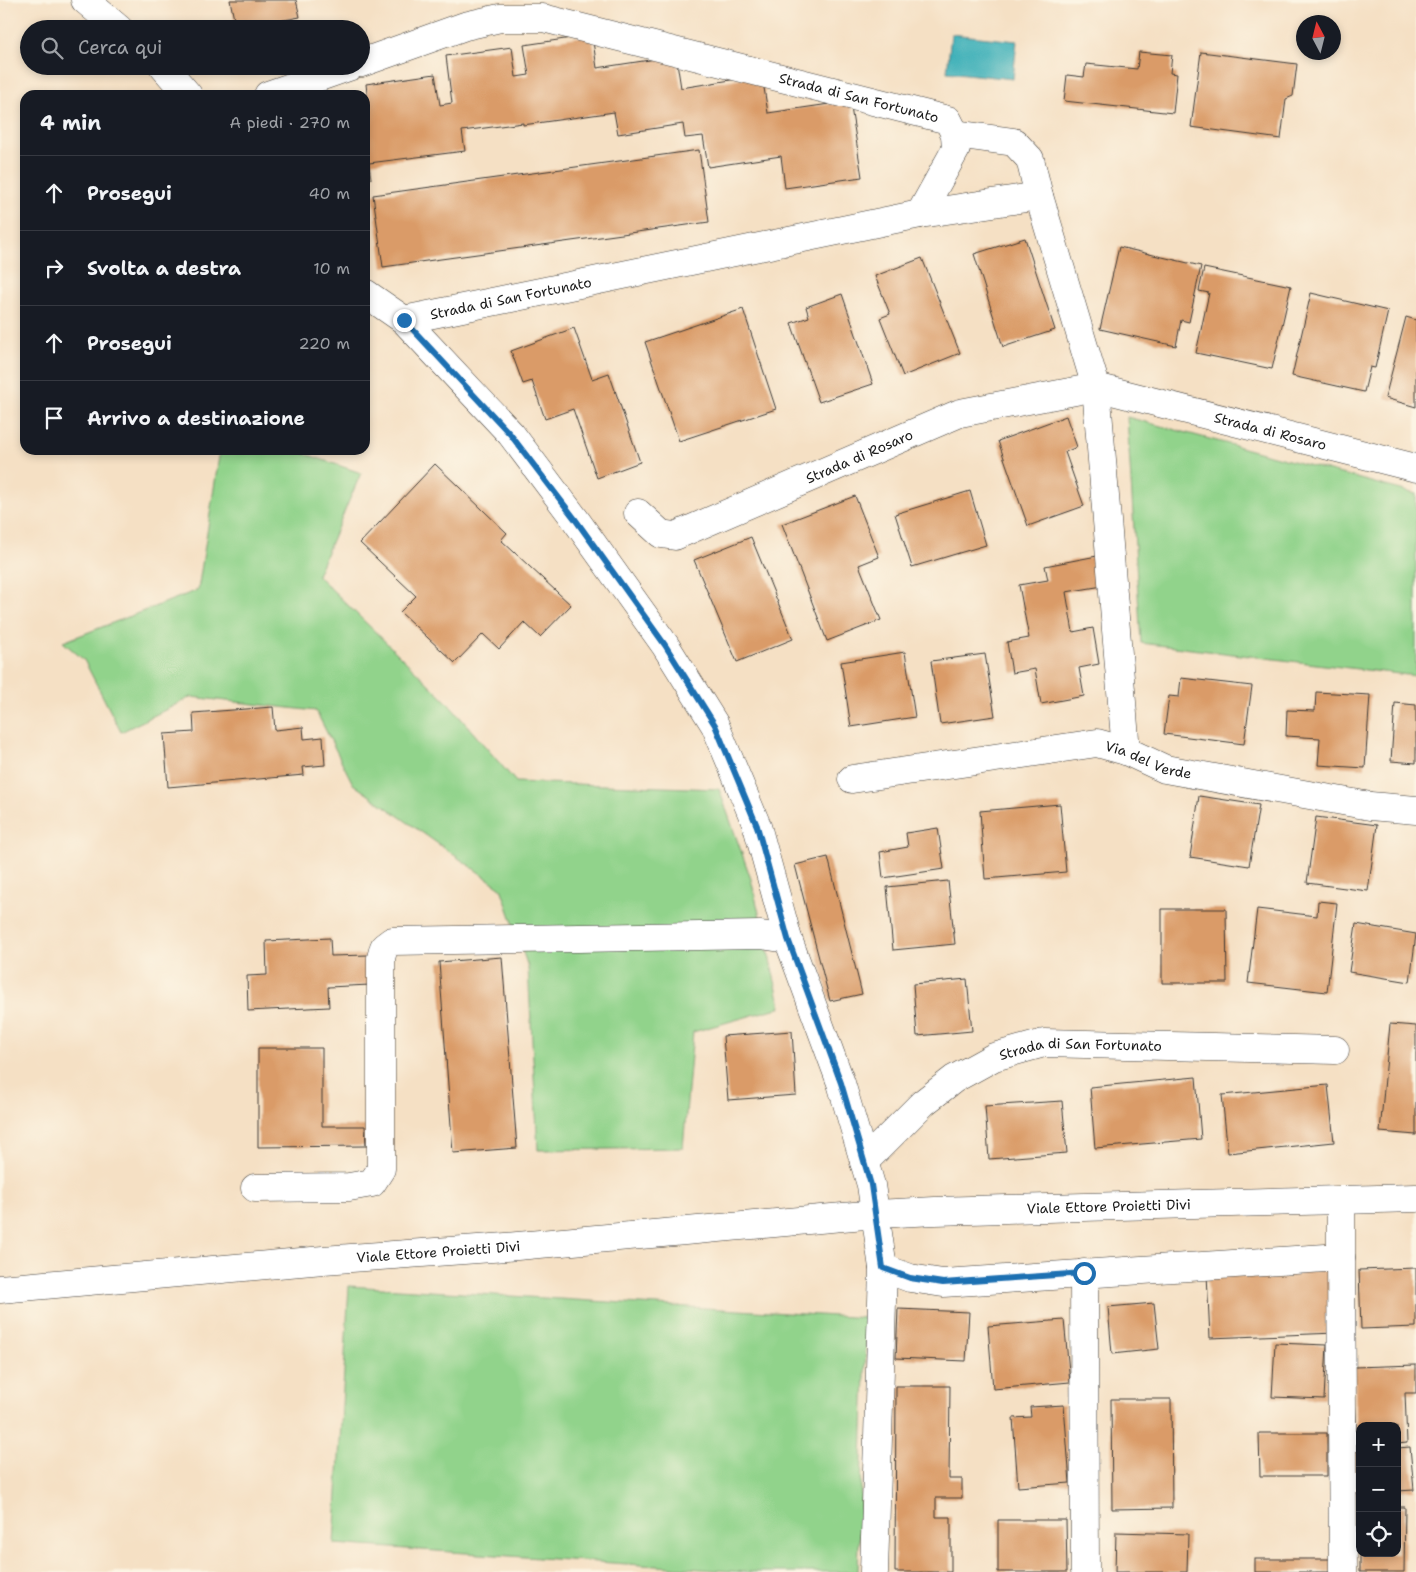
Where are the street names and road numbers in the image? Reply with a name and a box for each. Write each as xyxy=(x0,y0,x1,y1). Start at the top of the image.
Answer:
street label: Strada di San Fortunato xyxy=(777,69,941,126)
street label: Strada di San Fortunato xyxy=(428,273,593,323)
street label: Strada di Rosaro xyxy=(1212,408,1328,454)
street label: Strada di Rosaro xyxy=(803,425,916,488)
street label: Via del Verde xyxy=(1103,737,1193,783)
street label: Strada di San Fortunato xyxy=(997,1034,1162,1064)
street label: Viale Ettore Proietti Divi xyxy=(1026,1195,1191,1218)
street label: Viale Ettore Proietti Divi xyxy=(356,1237,521,1267)

